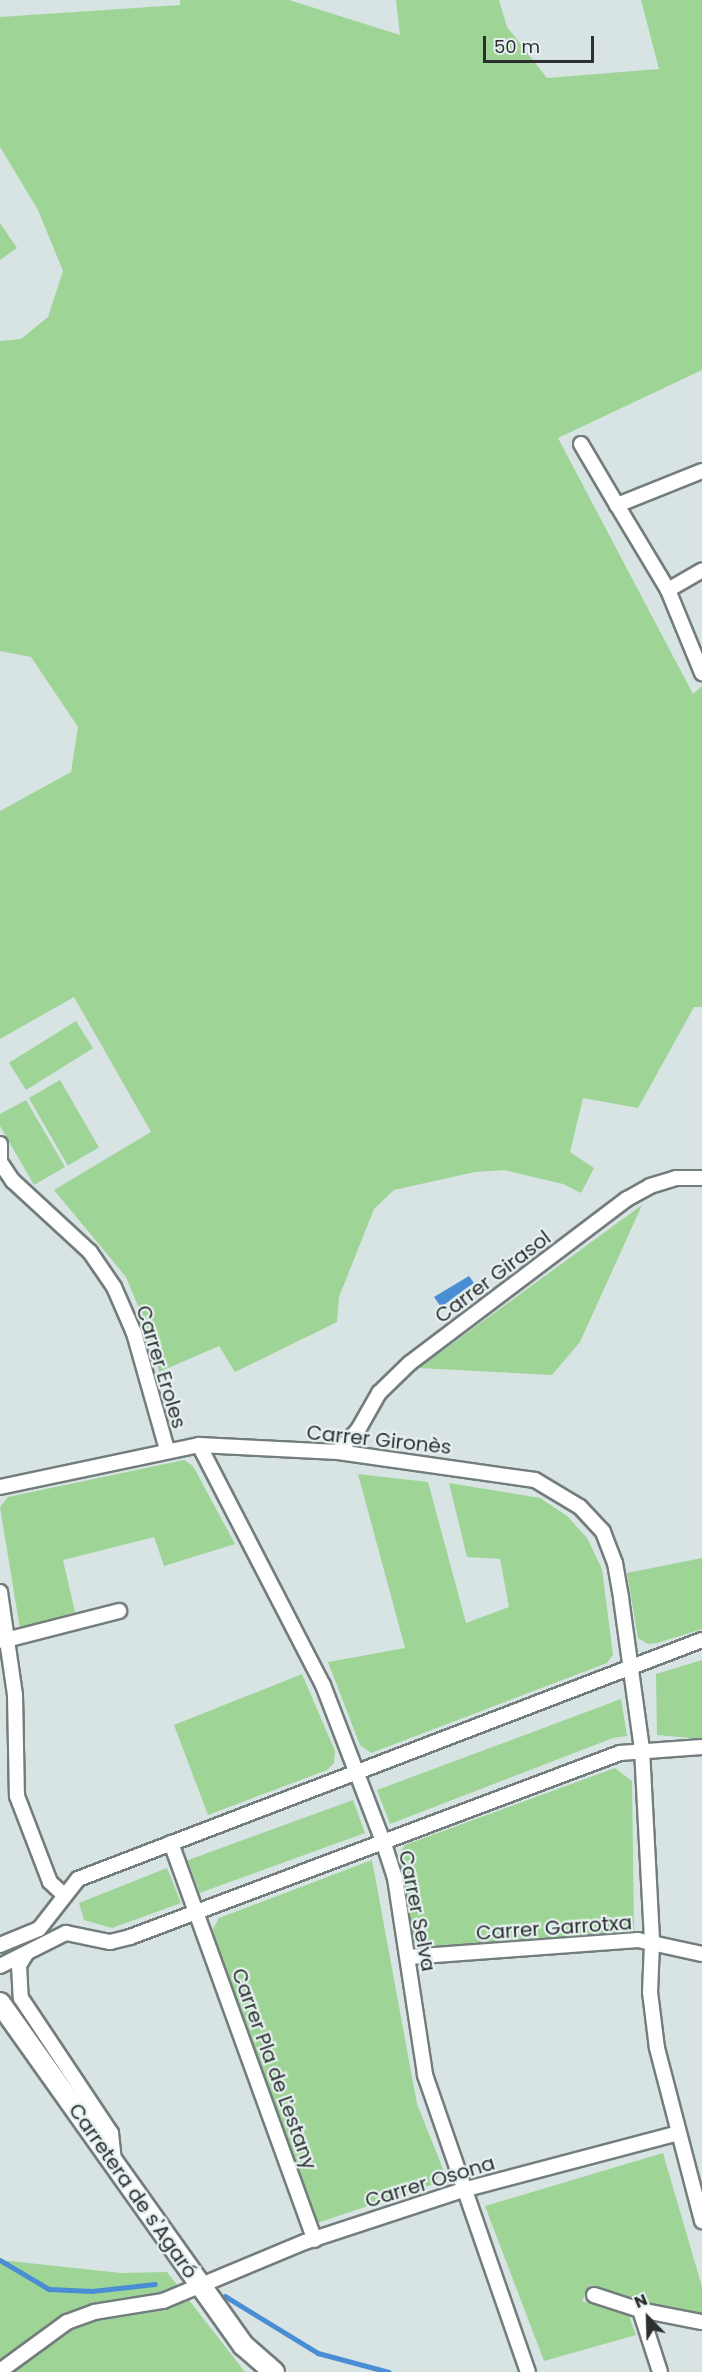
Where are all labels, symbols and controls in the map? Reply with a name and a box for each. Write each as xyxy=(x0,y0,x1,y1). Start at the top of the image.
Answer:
scale bar xyxy=(486,24,597,62)
text: 50 m xyxy=(494,34,540,59)
street label: Carrer Girasol xyxy=(430,1226,556,1328)
street label: Carrer Eroles xyxy=(131,1303,191,1431)
street label: Carrer Gironès xyxy=(305,1420,453,1460)
street label: Carrer Selva xyxy=(393,1848,441,1974)
street label: Carrer Garrotxa xyxy=(475,1911,633,1945)
street label: Carrer Pla de Ľestany xyxy=(226,1965,322,2173)
street label: Carretera de s'Agaró xyxy=(64,2099,202,2283)
street label: Carrer Osona xyxy=(362,2151,498,2213)
north arrow xyxy=(618,2288,678,2348)
text: N xyxy=(631,2288,651,2314)

